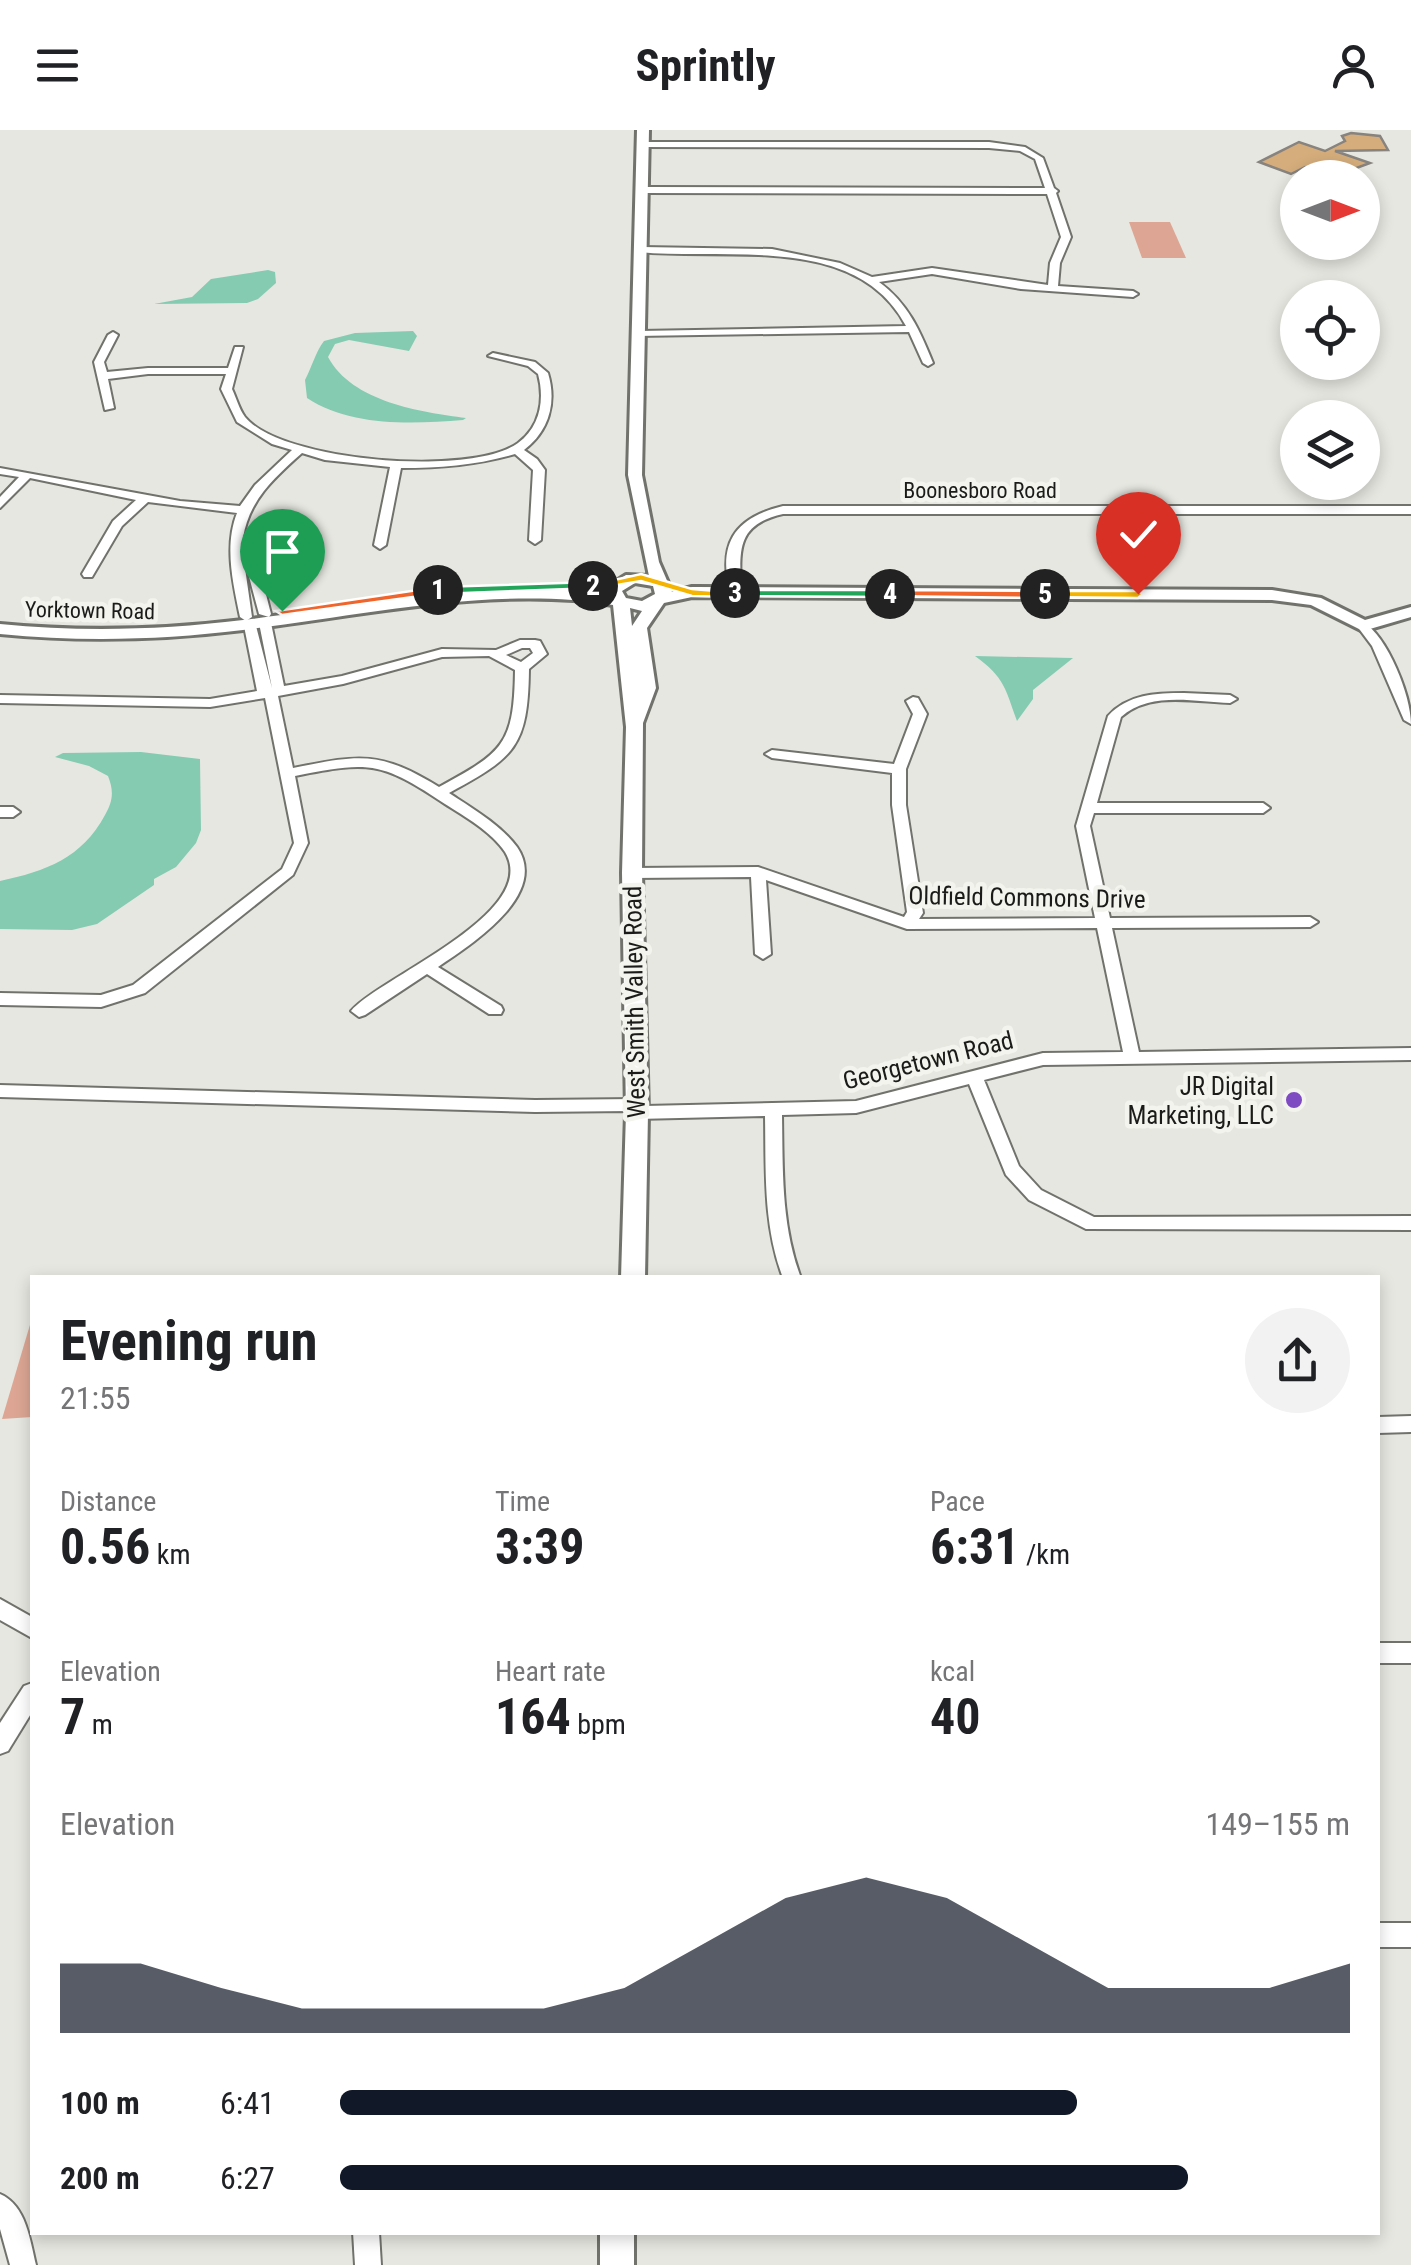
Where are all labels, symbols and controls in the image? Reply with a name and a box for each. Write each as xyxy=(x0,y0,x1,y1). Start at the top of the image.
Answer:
icon: menu xyxy=(30,38,85,93)
icon: person xyxy=(1326,38,1381,93)
text: Sprintly xyxy=(635,39,776,92)
north arrow xyxy=(1280,160,1380,260)
map controls xyxy=(1280,160,1380,500)
button: locate xyxy=(1280,280,1380,380)
button: layers xyxy=(1280,400,1380,500)
street label: Boonesboro Road xyxy=(903,478,1057,503)
pin xyxy=(1096,492,1181,595)
icon: check xyxy=(1111,507,1166,562)
pin xyxy=(240,509,325,612)
icon: arrive xyxy=(255,524,310,579)
pin: 2 xyxy=(568,561,618,611)
pin: 1 xyxy=(413,565,463,615)
pin: 3 xyxy=(710,568,760,618)
text: 2 xyxy=(586,569,600,602)
pin: 4 xyxy=(865,569,915,619)
pin: 5 xyxy=(1020,569,1070,619)
text: 1 xyxy=(431,573,445,606)
text: 3 xyxy=(728,576,742,609)
text: 4 xyxy=(883,577,897,610)
text: 5 xyxy=(1038,577,1052,610)
street label: Yorktown Road xyxy=(25,597,155,624)
street label: Oldfield Commons Drive xyxy=(908,881,1146,914)
street label: West Smith Valley Road xyxy=(618,886,651,1118)
street label: Georgetown Road xyxy=(840,1025,1016,1096)
place label: JR Digital Marketing, LLC xyxy=(1127,1072,1274,1130)
marker: JR Digital Marketing, LLC xyxy=(1283,1089,1305,1111)
button: share xyxy=(1245,1308,1350,1413)
text: Evening run xyxy=(60,1309,318,1373)
text: 21:55 xyxy=(60,1379,131,1417)
text: Distance xyxy=(60,1485,157,1518)
text: Time xyxy=(495,1485,550,1518)
text: Pace xyxy=(930,1485,985,1518)
text: 0.56 xyxy=(60,1518,150,1576)
text: 3:39 xyxy=(495,1518,584,1576)
text: 6:31 xyxy=(930,1518,1019,1576)
text: km xyxy=(150,1538,190,1571)
text: /km xyxy=(1019,1538,1070,1571)
text: Elevation xyxy=(60,1655,161,1688)
text: Heart rate xyxy=(495,1655,606,1688)
text: kcal xyxy=(930,1655,975,1688)
text: 7 xyxy=(60,1688,85,1746)
text: 164 xyxy=(495,1688,571,1746)
text: 40 xyxy=(930,1688,981,1746)
text: m xyxy=(85,1708,113,1741)
text: bpm xyxy=(571,1708,626,1741)
text: Elevation xyxy=(60,1805,175,1843)
text: 149–155 m xyxy=(1205,1805,1350,1843)
text: 100 m xyxy=(60,2084,140,2122)
text: 6:41 xyxy=(220,2084,275,2122)
text: 200 m xyxy=(60,2159,140,2197)
text: 6:27 xyxy=(220,2159,275,2197)

